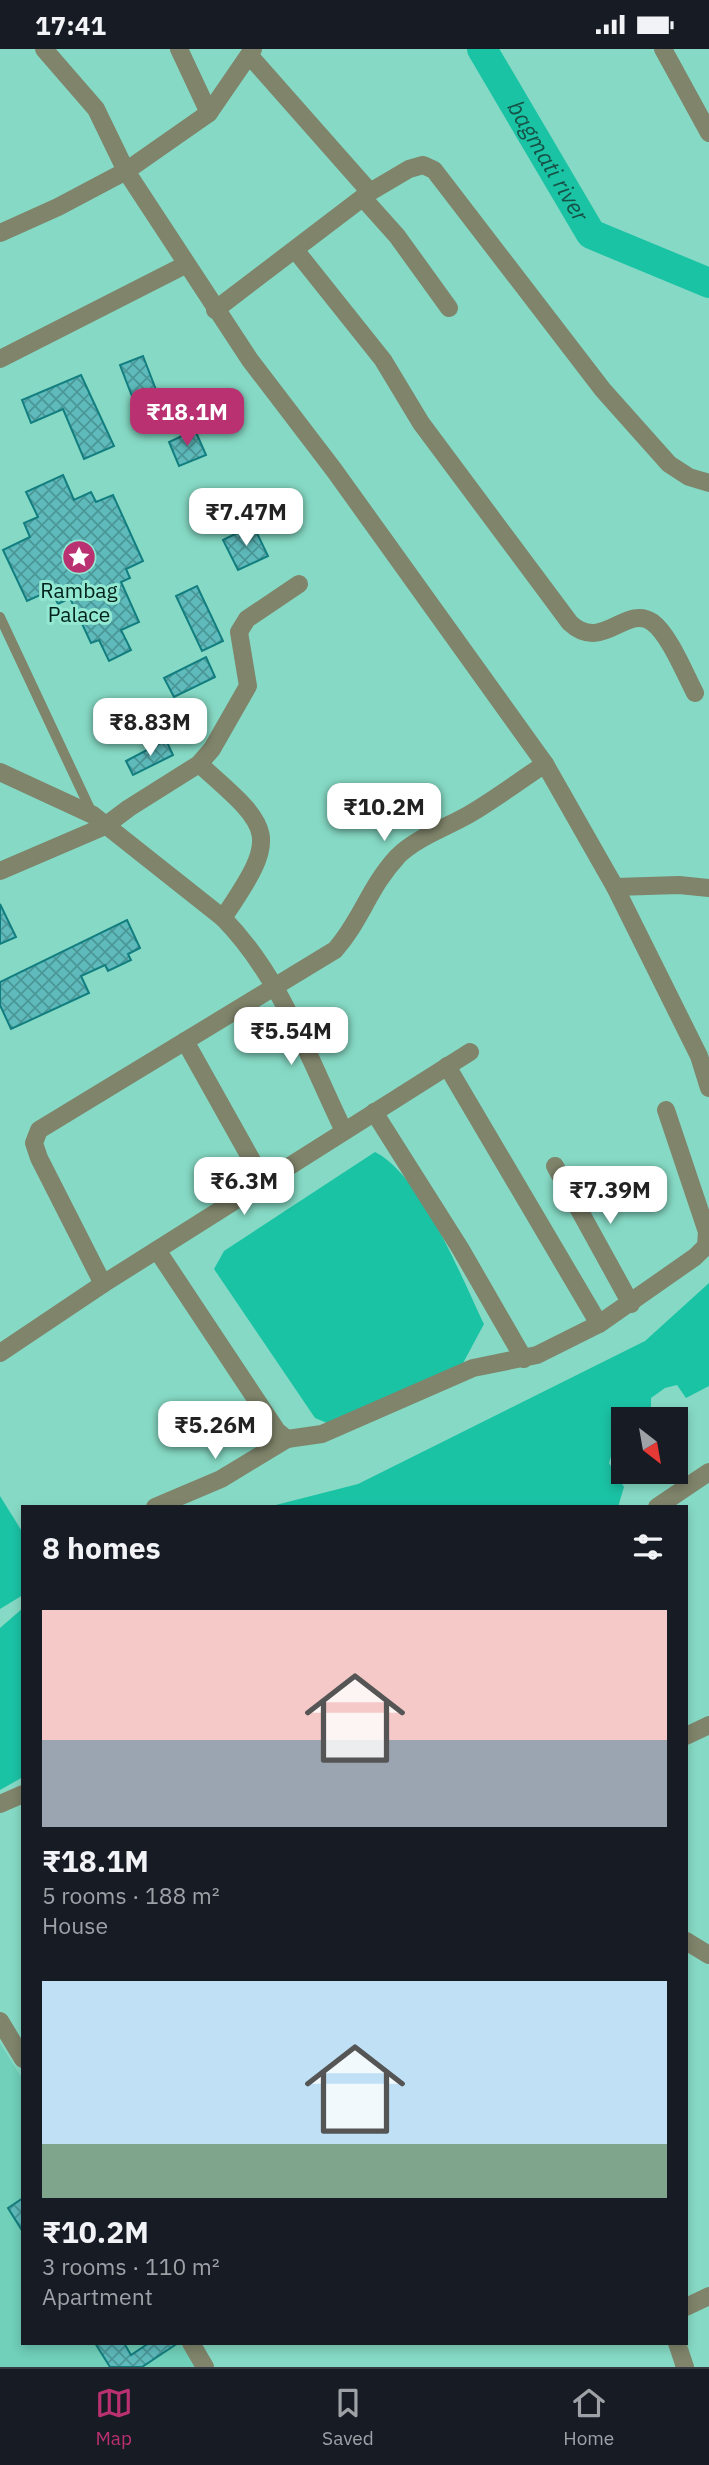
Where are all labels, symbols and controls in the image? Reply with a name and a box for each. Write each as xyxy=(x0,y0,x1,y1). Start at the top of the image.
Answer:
text: 17:41 xyxy=(35,8,106,42)
water label: bagmati river xyxy=(501,94,597,227)
pin: ₹18.1M xyxy=(130,389,244,448)
text: ₹18.1M xyxy=(146,396,228,426)
pin: ₹7.47M xyxy=(189,489,303,548)
text: ₹7.47M xyxy=(205,496,287,526)
place icon: Rambag Palace xyxy=(60,538,98,576)
place label: Rambag Palace xyxy=(40,576,118,628)
pin: ₹8.83M xyxy=(93,699,207,758)
text: ₹8.83M xyxy=(109,706,191,736)
pin: ₹10.2M xyxy=(327,783,441,843)
text: ₹10.2M xyxy=(343,791,425,821)
pin: ₹5.54M xyxy=(234,1007,348,1067)
text: ₹5.54M xyxy=(250,1015,332,1045)
pin: ₹6.3M xyxy=(195,1157,293,1217)
text: ₹6.3M xyxy=(210,1165,278,1195)
pin: ₹7.39M xyxy=(553,1167,667,1226)
text: ₹7.39M xyxy=(569,1174,651,1204)
pin: ₹5.26M xyxy=(158,1401,272,1461)
north arrow xyxy=(611,1407,688,1484)
map controls xyxy=(611,1407,688,1484)
text: ₹5.26M xyxy=(174,1409,256,1439)
text: 8 homes xyxy=(42,1528,161,1567)
icon: filters xyxy=(629,1528,667,1566)
icon: home xyxy=(292,1655,418,1781)
text: ₹18.1M xyxy=(42,1841,149,1880)
text: 5 rooms · 188 m² xyxy=(42,1880,220,1910)
text: House xyxy=(42,1910,108,1940)
icon: home xyxy=(292,2026,418,2152)
text: ₹10.2M xyxy=(42,2212,149,2251)
text: 3 rooms · 110 m² xyxy=(42,2251,220,2281)
text: Apartment xyxy=(42,2281,153,2311)
tab: Map xyxy=(95,2384,133,2450)
tab: Saved xyxy=(322,2384,374,2450)
tab: Home xyxy=(563,2384,614,2450)

